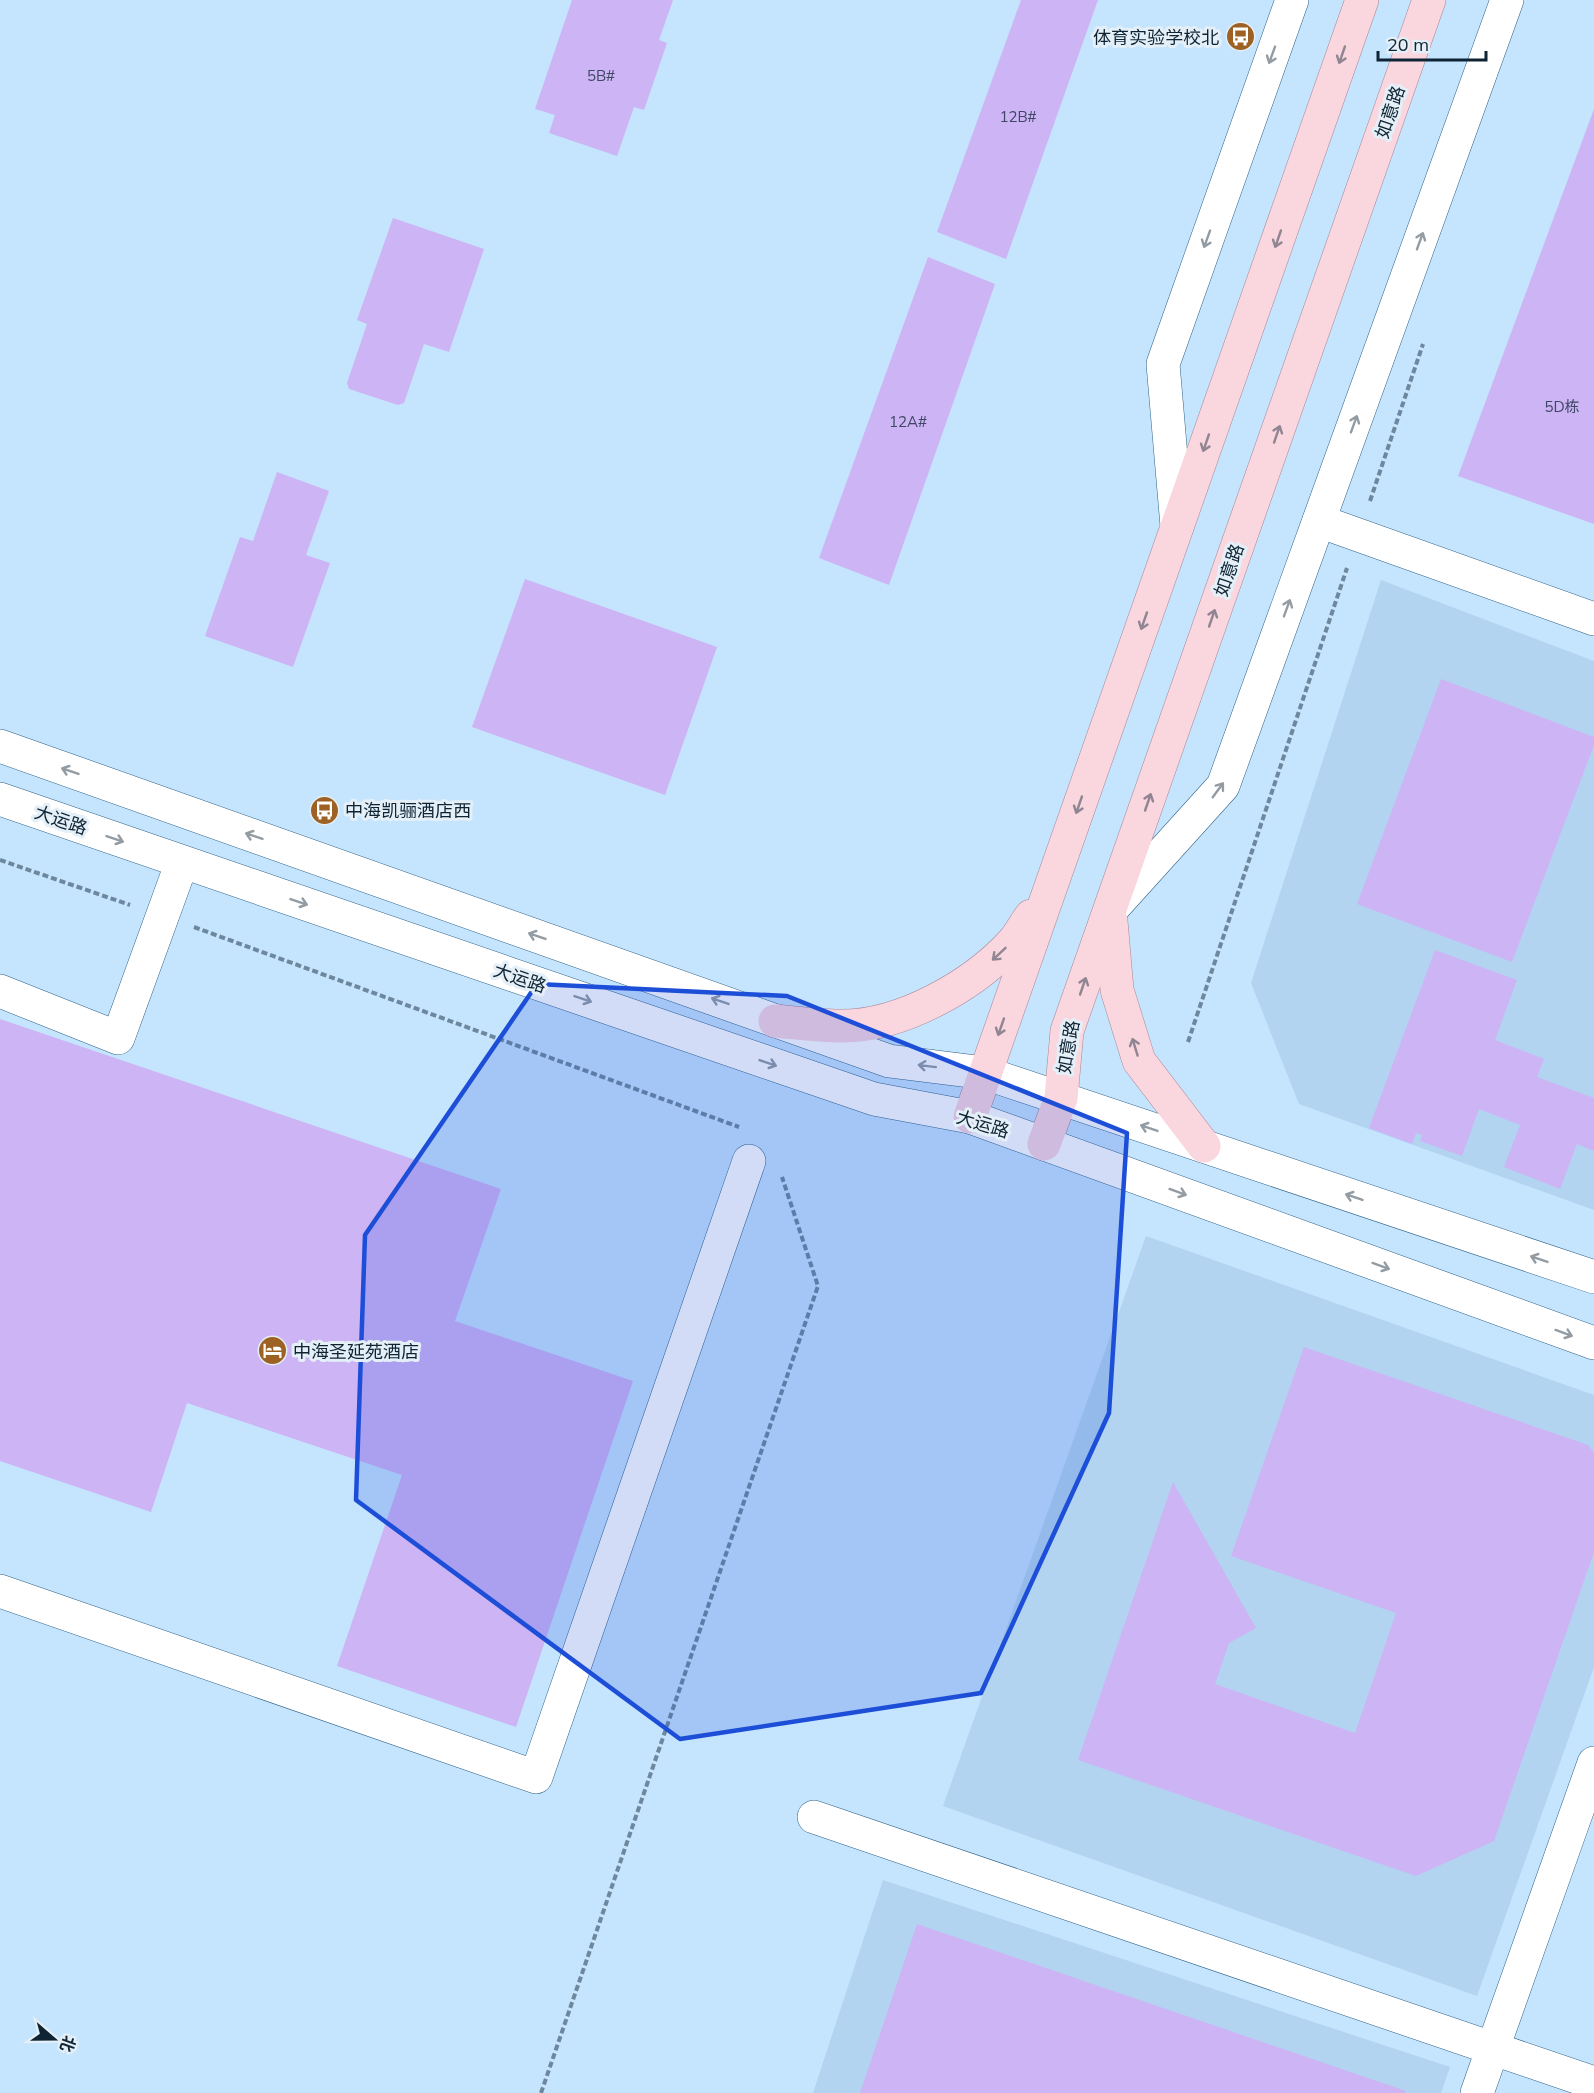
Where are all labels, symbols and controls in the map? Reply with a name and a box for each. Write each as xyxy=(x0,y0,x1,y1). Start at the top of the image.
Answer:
bus stop icon: 体育实验学校北 xyxy=(1224,21,1256,53)
scale bar xyxy=(1378,24,1486,62)
place label: 体育实验学校北 xyxy=(1093,26,1219,49)
text: 20 m xyxy=(1387,33,1429,56)
one-way arrow xyxy=(1266,45,1277,64)
one-way arrow xyxy=(1336,45,1347,64)
house number: 5B# xyxy=(587,66,615,85)
street label: 如意路 xyxy=(1370,83,1410,141)
house number: 12B# xyxy=(999,107,1037,126)
one-way arrow xyxy=(1201,229,1212,248)
one-way arrow xyxy=(1271,229,1282,248)
one-way arrow xyxy=(1416,232,1427,251)
house number: 5D栋 xyxy=(1544,397,1580,416)
house number: 12A# xyxy=(889,412,927,431)
one-way arrow xyxy=(1349,415,1360,434)
one-way arrow xyxy=(1272,425,1283,444)
one-way arrow xyxy=(1200,433,1211,452)
street label: 如意路 xyxy=(1209,541,1249,599)
one-way arrow xyxy=(1283,599,1294,618)
one-way arrow xyxy=(1208,609,1219,628)
one-way arrow xyxy=(1137,611,1148,630)
one-way arrow xyxy=(61,765,80,776)
one-way arrow xyxy=(1212,782,1225,798)
one-way arrow xyxy=(1143,793,1154,812)
bus stop icon: 中海凯骊酒店西 xyxy=(308,794,340,826)
one-way arrow xyxy=(1072,795,1083,814)
place label: 中海凯骊酒店西 xyxy=(345,799,471,822)
street label: 大运路 xyxy=(32,800,90,840)
one-way arrow xyxy=(245,830,264,841)
one-way arrow xyxy=(105,834,124,845)
one-way arrow xyxy=(289,897,308,908)
one-way arrow xyxy=(528,930,546,941)
one-way arrow xyxy=(992,947,1007,961)
street label: 大运路 xyxy=(491,958,549,998)
one-way arrow xyxy=(1079,977,1090,996)
one-way arrow xyxy=(573,995,592,1006)
one-way arrow xyxy=(711,995,730,1006)
one-way arrow xyxy=(995,1017,1006,1036)
street label: 如意路 xyxy=(1052,1018,1084,1076)
one-way arrow xyxy=(1129,1038,1140,1057)
one-way arrow xyxy=(758,1058,777,1069)
one-way arrow xyxy=(918,1060,937,1071)
street label: 大运路 xyxy=(954,1105,1012,1143)
one-way arrow xyxy=(1140,1122,1159,1133)
one-way arrow xyxy=(1168,1188,1187,1199)
one-way arrow xyxy=(1345,1190,1364,1201)
one-way arrow xyxy=(1530,1252,1548,1263)
one-way arrow xyxy=(1371,1261,1390,1272)
one-way arrow xyxy=(1554,1328,1573,1339)
hotel icon: 中海圣延苑酒店 xyxy=(256,1335,288,1367)
place label: 中海圣延苑酒店 xyxy=(293,1340,419,1363)
north arrow xyxy=(24,2009,84,2069)
text: 北 xyxy=(56,2033,80,2055)

